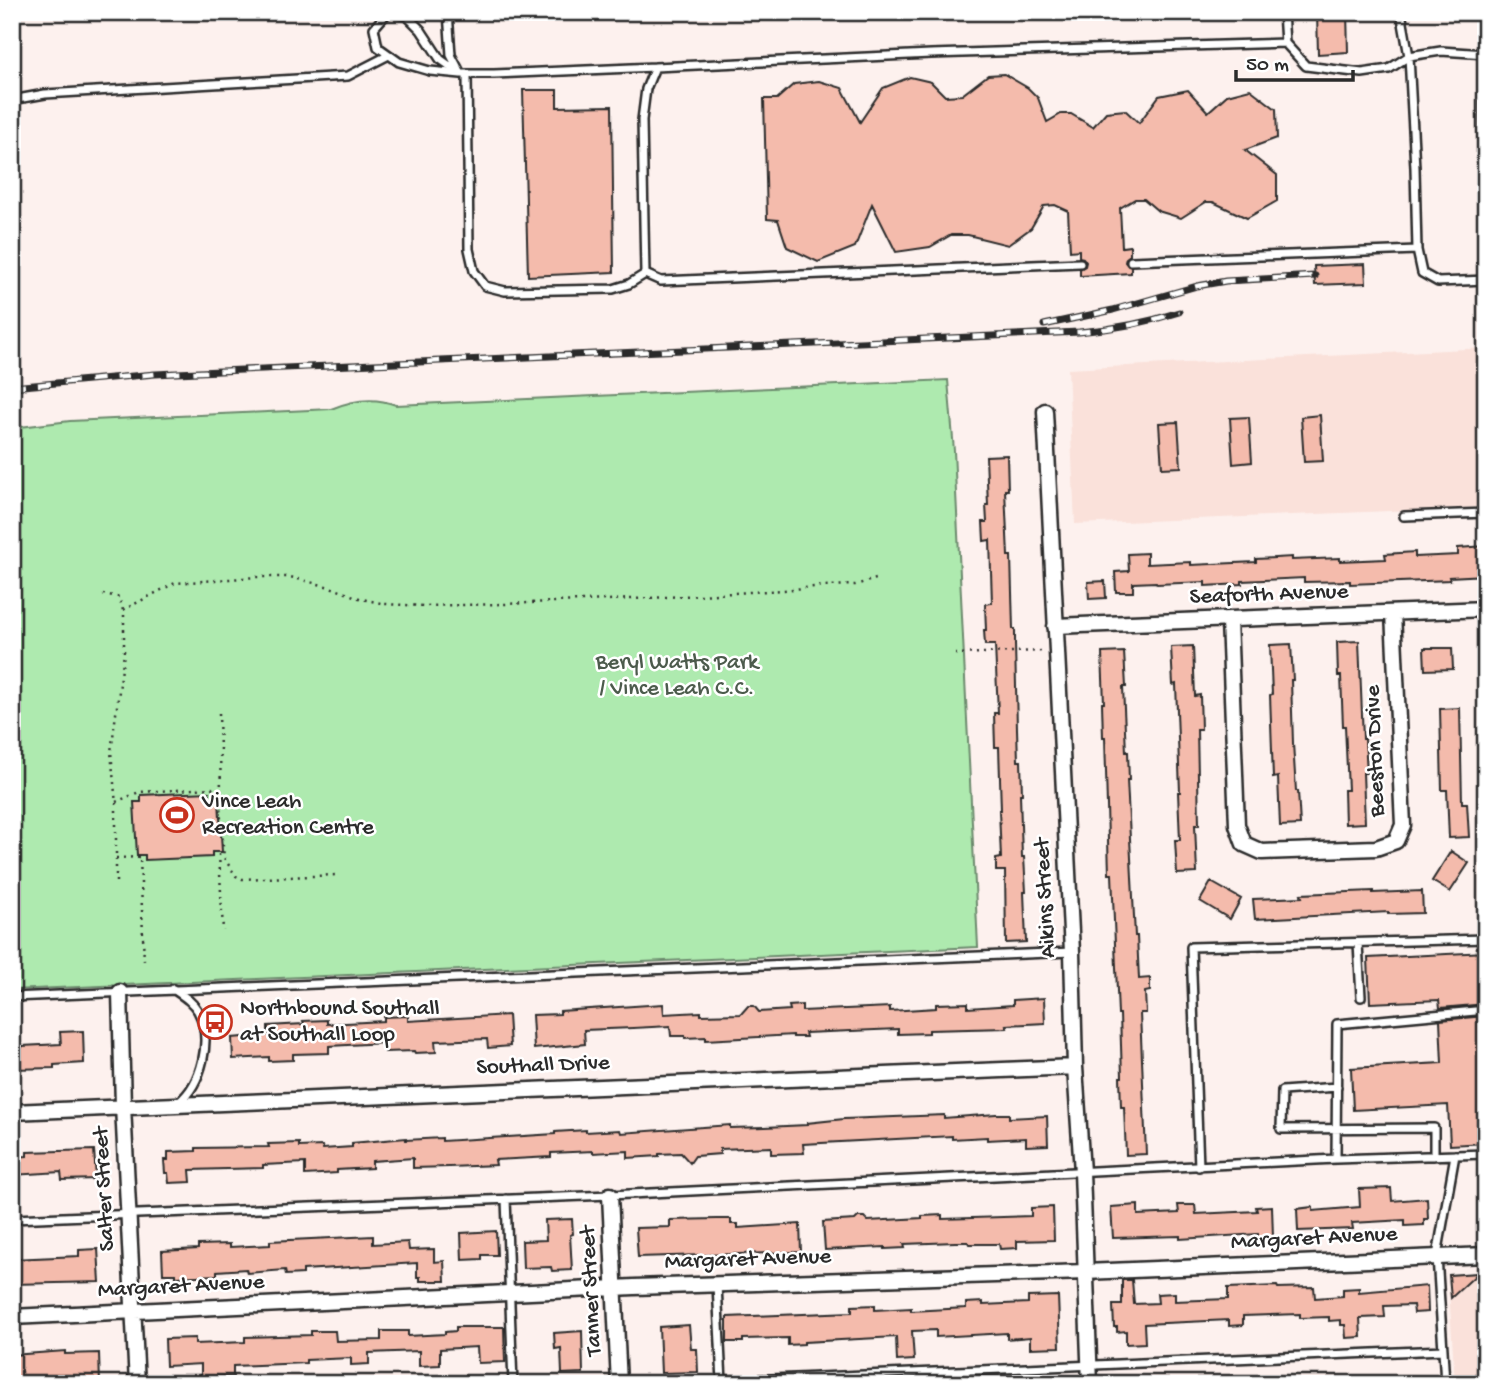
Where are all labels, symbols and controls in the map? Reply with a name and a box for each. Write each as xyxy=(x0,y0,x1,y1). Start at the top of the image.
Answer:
scale bar xyxy=(1236,38,1353,82)
text: 50 m xyxy=(1246,54,1289,79)
street label: Seaforth Avenue xyxy=(1189,579,1350,611)
park label: Beryl Watts Park / Vince Leah C.C. xyxy=(595,650,761,703)
street label: Beeston Drive xyxy=(1360,684,1392,818)
place label: Vince Leah Recreation Centre xyxy=(201,789,375,842)
sports icon: Vince Leah Recreation Centre xyxy=(158,796,196,834)
street label: Aikins Street xyxy=(1029,836,1063,959)
place label: Northbound Southall at Southall Loop xyxy=(240,996,440,1049)
bus stop icon: Northbound Southall at Southall Loop xyxy=(196,1003,234,1041)
street label: Southall Drive xyxy=(476,1050,611,1082)
street label: Salter Street xyxy=(88,1124,122,1252)
street label: Margaret Avenue xyxy=(1230,1221,1399,1257)
street label: Tanner Street xyxy=(575,1224,609,1359)
street label: Margaret Avenue xyxy=(664,1244,833,1276)
street label: Margaret Avenue xyxy=(97,1269,266,1305)

